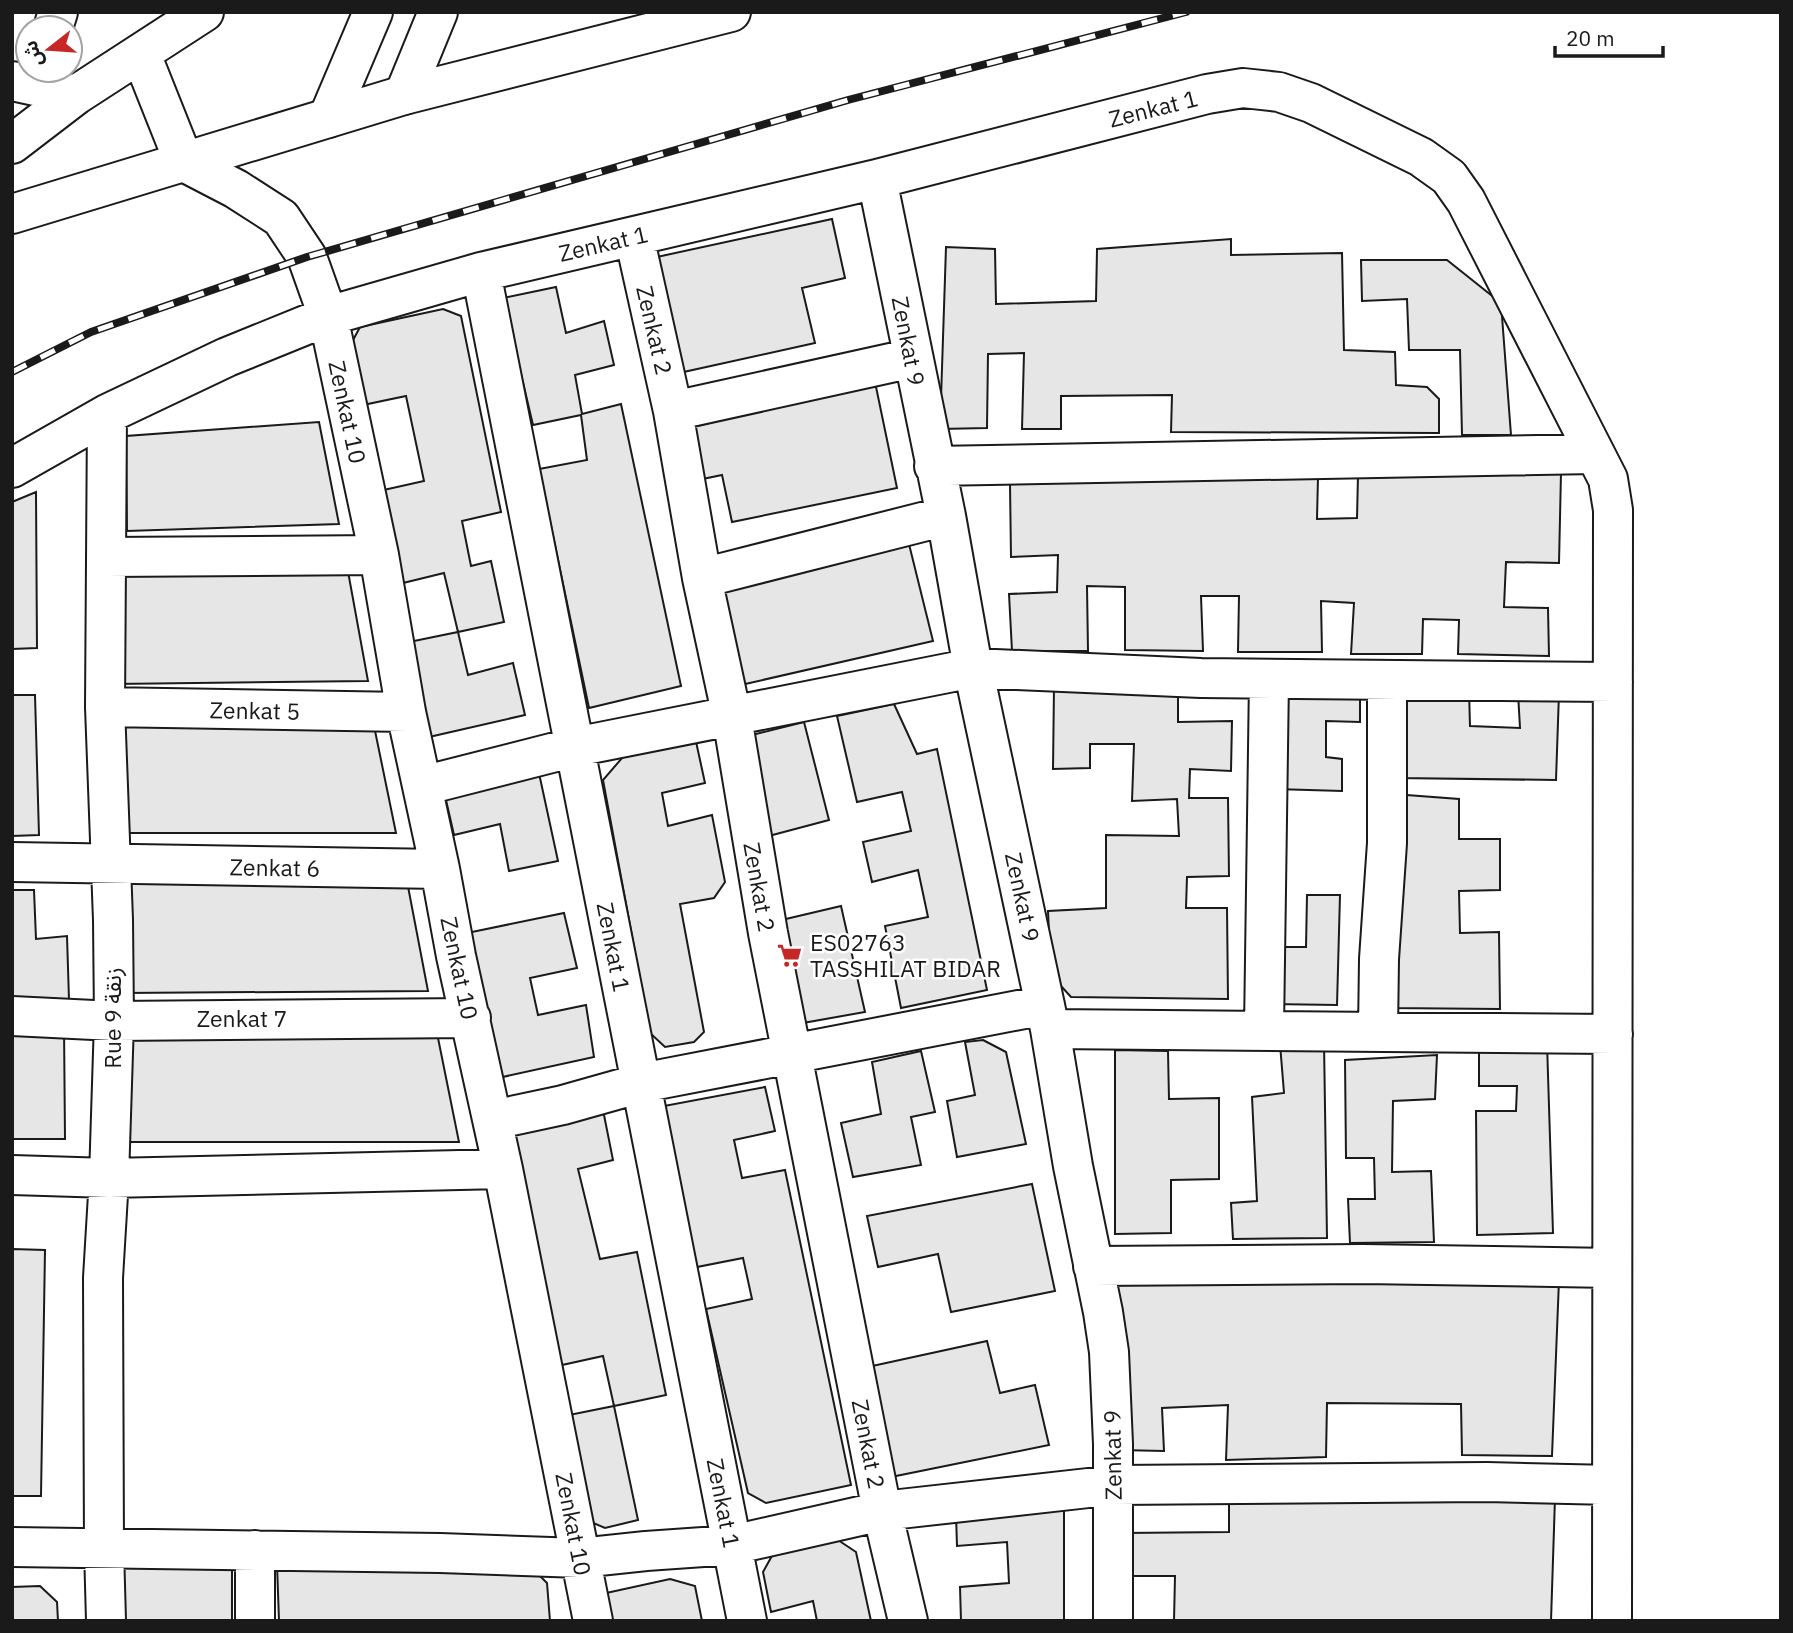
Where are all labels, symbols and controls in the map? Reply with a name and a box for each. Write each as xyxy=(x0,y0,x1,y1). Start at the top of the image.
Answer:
north arrow xyxy=(14,14,84,84)
scale bar xyxy=(1555,14,1664,58)
text: 20 m xyxy=(1566,24,1615,52)
text: ش xyxy=(17,38,48,70)
street label: Zenkat 1 xyxy=(1105,82,1201,134)
street label: Zenkat 1 xyxy=(556,218,650,268)
street label: Zenkat 2 xyxy=(630,283,680,377)
street label: Zenkat 9 xyxy=(886,294,932,388)
street label: Zenkat 10 xyxy=(322,358,374,466)
street label: Zenkat 5 xyxy=(209,694,301,726)
street label: Zenkat 2 xyxy=(737,840,783,934)
street label: Zenkat 9 xyxy=(999,850,1047,944)
street label: Zenkat 6 xyxy=(229,851,321,883)
street label: Zenkat 1 xyxy=(591,900,637,994)
street label: Zenkat 10 xyxy=(434,914,486,1022)
place label: ES02763 TASSHILAT BIDAR xyxy=(810,927,1001,983)
supermarket icon: ES02763 TASSHILAT BIDAR xyxy=(776,941,804,969)
street label: Rue 9 زنقة xyxy=(97,967,127,1069)
street label: Zenkat 7 xyxy=(197,1003,287,1033)
street label: Zenkat 2 xyxy=(846,1397,892,1491)
street label: Zenkat 9 xyxy=(1096,1409,1128,1501)
street label: Zenkat 1 xyxy=(701,1456,747,1550)
street label: Zenkat 10 xyxy=(549,1470,599,1578)

